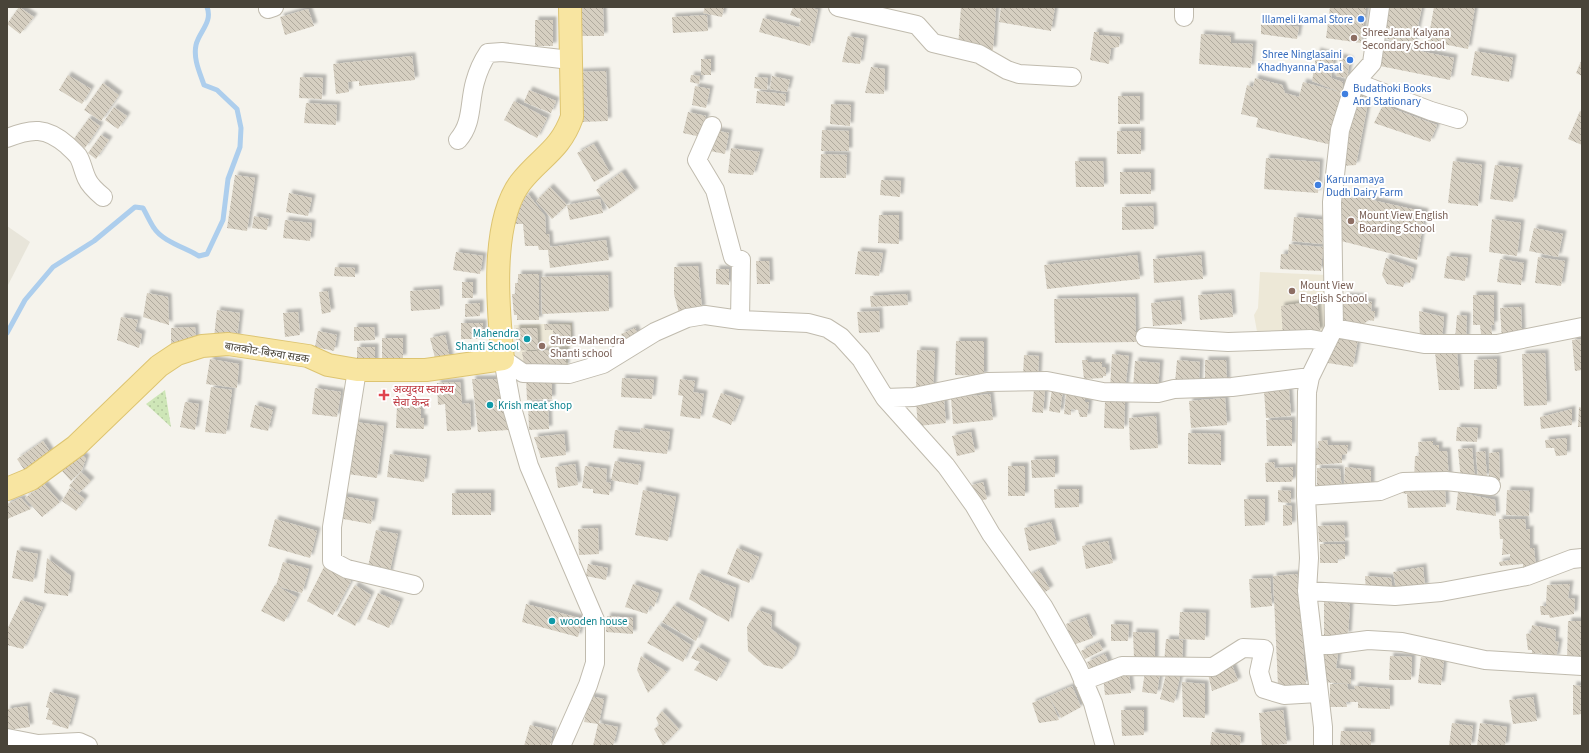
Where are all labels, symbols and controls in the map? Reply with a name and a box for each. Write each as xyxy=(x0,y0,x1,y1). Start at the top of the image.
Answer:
place label: Illameli kamal Store xyxy=(1262,12,1354,27)
marker: Illameli kamal Store xyxy=(1356,14,1366,24)
place label: ShreeJana Kalyana Secondary School xyxy=(1362,25,1450,53)
marker: ShreeJana Kalyana Secondary School xyxy=(1349,33,1359,43)
place label: Shree Ninglasaini Khadhyanna Pasal xyxy=(1258,47,1342,75)
marker: Shree Ninglasaini Khadhyanna Pasal xyxy=(1345,55,1355,65)
place label: Budathoki Books And Stationary xyxy=(1353,81,1432,109)
marker: Budathoki Books And Stationary xyxy=(1340,89,1350,99)
place label: Karunamaya Dudh Dairy Farm xyxy=(1326,172,1403,200)
marker: Karunamaya Dudh Dairy Farm xyxy=(1313,180,1323,190)
place label: Mount View English Boarding School xyxy=(1359,208,1448,236)
marker: Mount View English Boarding School xyxy=(1346,216,1356,226)
place label: Mount View English School xyxy=(1300,278,1367,306)
marker: Mount View English School xyxy=(1287,286,1297,296)
place label: Mahendra Shanti School xyxy=(455,326,519,354)
place label: Shree Mahendra Shanti school xyxy=(550,333,625,361)
marker: Mahendra Shanti School xyxy=(522,334,532,344)
street label: बालकोट-बिरुवा सडक xyxy=(224,338,311,367)
marker: Shree Mahendra Shanti school xyxy=(537,341,547,351)
place label: अव्युदय स्वास्थ्य सेवा केन्द्र xyxy=(393,382,455,410)
marker: अव्युदय स्वास्थ्य सेवा केन्द्र xyxy=(378,389,390,401)
place label: Krish meat shop xyxy=(498,398,572,413)
marker: Krish meat shop xyxy=(485,400,495,410)
place label: wooden house xyxy=(560,614,628,629)
marker: wooden house xyxy=(547,616,557,626)

